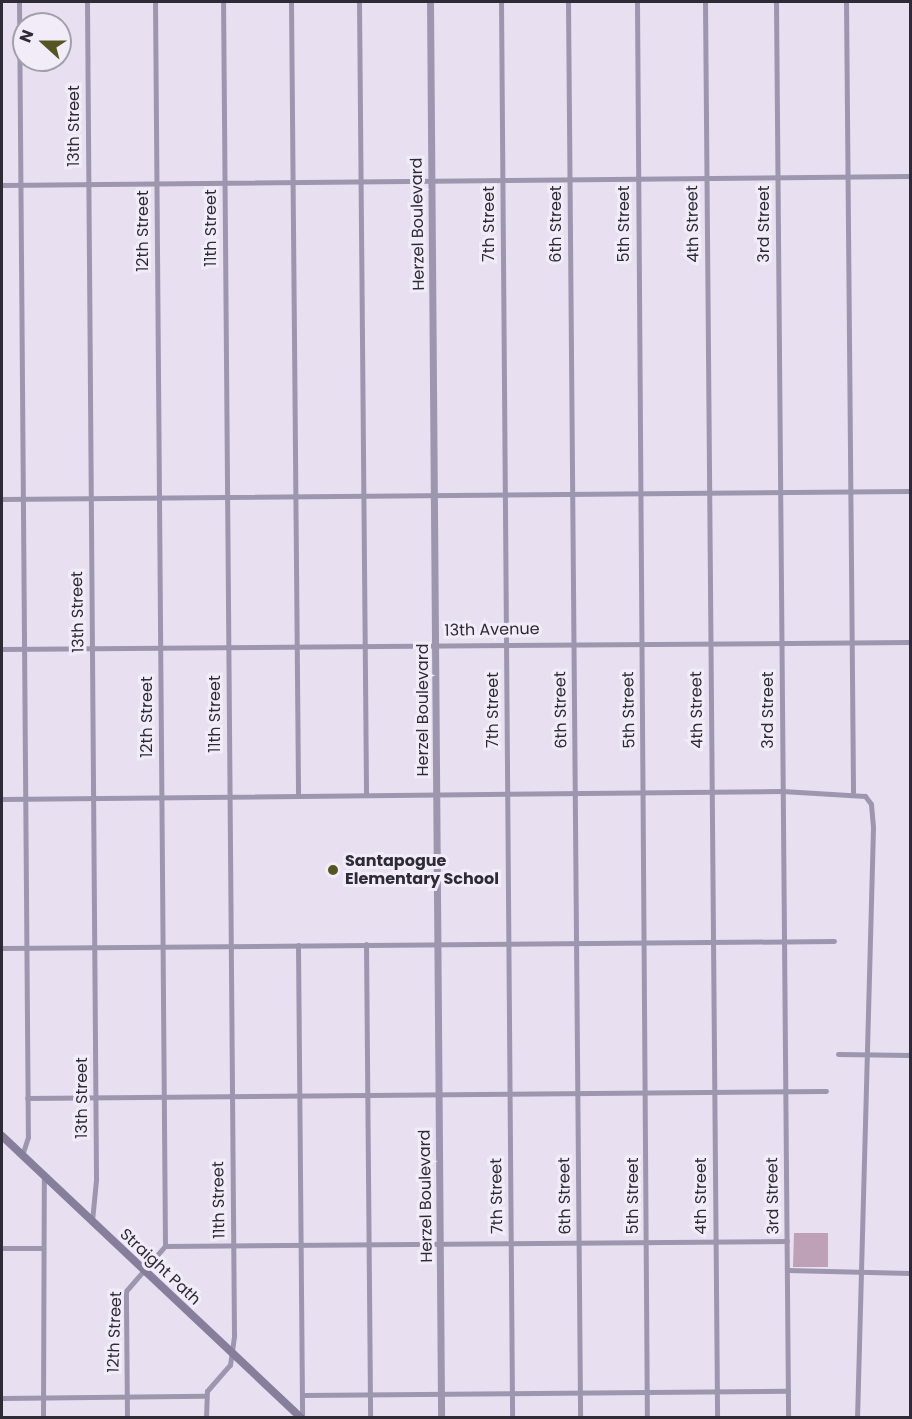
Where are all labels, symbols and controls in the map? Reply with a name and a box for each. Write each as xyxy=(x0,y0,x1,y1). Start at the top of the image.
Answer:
north arrow xyxy=(12,12,72,72)
text: N xyxy=(14,26,39,46)
street label: 13th Street xyxy=(64,85,84,167)
street label: Herzel Boulevard xyxy=(407,157,429,291)
street label: 6th Street xyxy=(546,185,566,263)
street label: 5th Street xyxy=(614,185,634,263)
street label: 4th Street xyxy=(683,185,703,263)
street label: 3rd Street xyxy=(754,185,774,263)
street label: 7th Street xyxy=(479,186,499,262)
street label: 11th Street xyxy=(201,189,221,267)
street label: 12th Street xyxy=(133,190,153,272)
street label: 13th Street xyxy=(68,571,88,653)
street label: 13th Avenue xyxy=(444,620,540,640)
street label: Herzel Boulevard xyxy=(413,643,433,777)
street label: 6th Street xyxy=(551,671,571,749)
street label: 5th Street xyxy=(619,671,639,749)
street label: 4th Street xyxy=(687,671,707,749)
street label: 3rd Street xyxy=(758,671,778,749)
street label: 7th Street xyxy=(483,672,503,748)
street label: 11th Street xyxy=(205,675,225,753)
street label: 12th Street xyxy=(137,676,157,758)
place label: Santapogue Elementary School xyxy=(345,851,499,889)
marker: Santapogue Elementary School xyxy=(326,863,340,877)
street label: 13th Street xyxy=(72,1057,92,1139)
street label: Herzel Boulevard xyxy=(415,1129,437,1263)
street label: 6th Street xyxy=(555,1157,575,1235)
street label: 5th Street xyxy=(623,1157,643,1235)
street label: 4th Street xyxy=(691,1157,711,1235)
street label: 3rd Street xyxy=(763,1157,783,1235)
street label: 7th Street xyxy=(487,1158,507,1234)
street label: 11th Street xyxy=(209,1161,229,1239)
street label: Straight Path xyxy=(116,1225,204,1309)
street label: 12th Street xyxy=(104,1291,126,1373)

